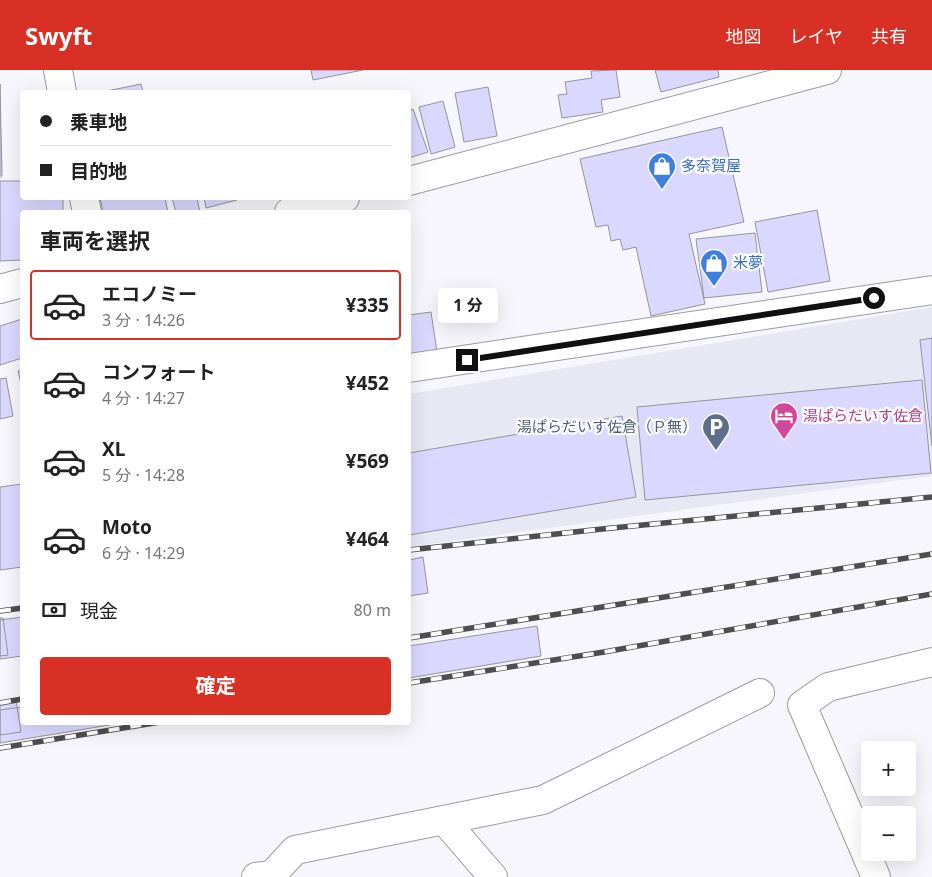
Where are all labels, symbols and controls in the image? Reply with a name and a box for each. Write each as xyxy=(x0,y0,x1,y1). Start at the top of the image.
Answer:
text: Swyft xyxy=(25,19,92,52)
text: 地図 xyxy=(726,24,762,48)
text: レイヤ xyxy=(790,24,843,48)
text: 共有 xyxy=(871,24,907,48)
text: 乗車地 xyxy=(70,109,127,135)
shop icon: 多奈賀屋 xyxy=(647,151,677,190)
place label: 多奈賀屋 xyxy=(681,155,741,175)
text: 目的地 xyxy=(70,158,127,184)
text: 車両を選択 xyxy=(40,225,150,255)
shop icon: 米夢 xyxy=(699,248,729,287)
place label: 米夢 xyxy=(733,252,763,272)
text: エコノミー xyxy=(102,281,197,307)
icon: car xyxy=(42,283,87,328)
route start xyxy=(863,287,885,309)
callout: 1 分 xyxy=(437,288,497,322)
text: ¥335 xyxy=(346,292,389,318)
text: 1 分 xyxy=(453,294,483,316)
text: 3 分 · 14:26 xyxy=(102,309,185,331)
route end xyxy=(456,349,478,371)
text: コンフォート xyxy=(102,359,215,385)
icon: car xyxy=(42,361,87,406)
text: ¥452 xyxy=(346,370,389,396)
text: 4 分 · 14:27 xyxy=(102,387,185,409)
hotel icon: 湯ぱらだいす佐倉 xyxy=(769,401,799,440)
place label: 湯ぱらだいす佐倉 xyxy=(803,405,923,425)
parking icon: 湯ぱらだいす佐倉（Ｐ無） xyxy=(701,412,731,451)
place label: 湯ぱらだいす佐倉（Ｐ無） xyxy=(517,416,697,436)
text: XL xyxy=(102,436,125,462)
icon: car xyxy=(42,439,87,484)
text: ¥569 xyxy=(346,448,389,474)
text: 5 分 · 14:28 xyxy=(102,464,185,486)
text: Moto xyxy=(102,514,152,540)
icon: car xyxy=(42,517,87,562)
text: ¥464 xyxy=(346,526,389,552)
text: 6 分 · 14:29 xyxy=(102,542,185,564)
icon: cash xyxy=(40,596,68,624)
text: 現金 xyxy=(80,598,118,624)
text: 80 m xyxy=(354,599,391,621)
button: 確定 xyxy=(40,657,391,715)
map controls xyxy=(861,741,916,861)
button: + xyxy=(861,741,916,796)
button: − xyxy=(861,806,916,861)

